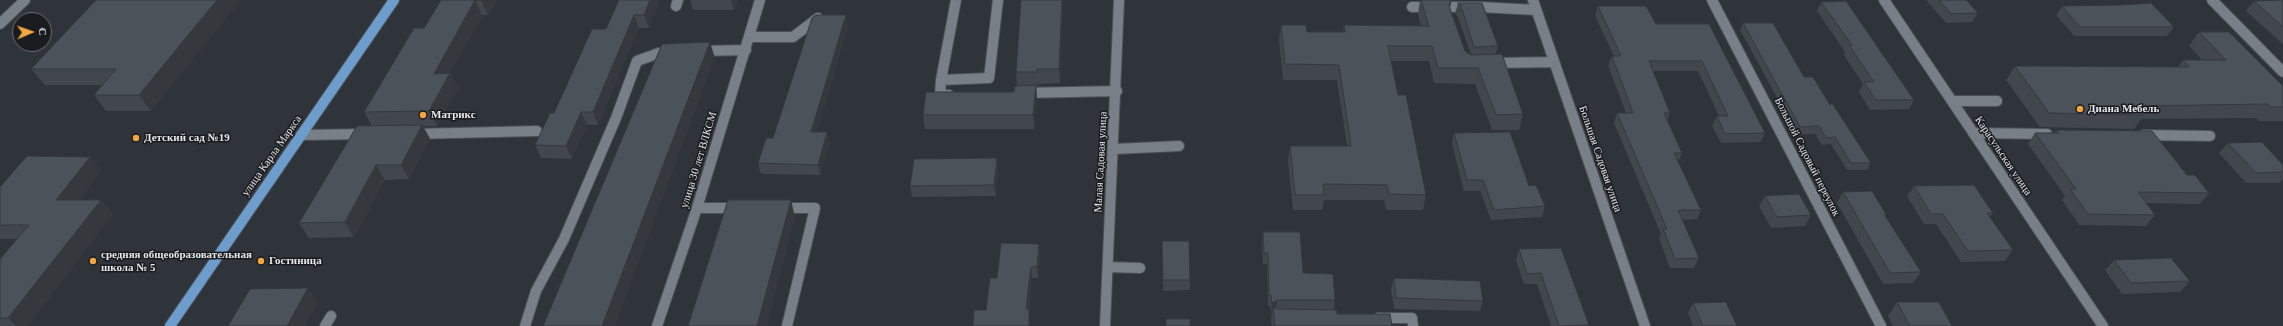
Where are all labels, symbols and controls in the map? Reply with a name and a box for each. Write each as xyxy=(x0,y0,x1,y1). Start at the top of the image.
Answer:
north arrow xyxy=(12,12,52,52)
text: С xyxy=(37,27,49,36)
street label: Большой Садовый переулок xyxy=(1771,95,1843,219)
place label: Диана Мебель xyxy=(2088,102,2159,116)
street label: Большая Садовая улица xyxy=(1576,104,1624,214)
marker: Диана Мебель xyxy=(2075,104,2085,114)
place label: Матрикс xyxy=(431,108,476,122)
marker: Матрикс xyxy=(418,110,428,120)
street label: улица 30 лет ВЛКСМ xyxy=(678,110,720,210)
street label: Малая Садовая улица xyxy=(1092,111,1110,213)
street label: улица Карла Маркса xyxy=(239,113,305,199)
street label: Карасульская улица xyxy=(1972,114,2034,198)
place label: Детский сад №19 xyxy=(144,131,230,145)
marker: Детский сад №19 xyxy=(131,133,141,143)
place label: средняя общеобразовательная школа № 5 xyxy=(101,248,252,274)
place label: Гостиница xyxy=(269,254,322,268)
marker: средняя общеобразовательная школа № 5 xyxy=(88,256,98,266)
marker: Гостиница xyxy=(256,256,266,266)

